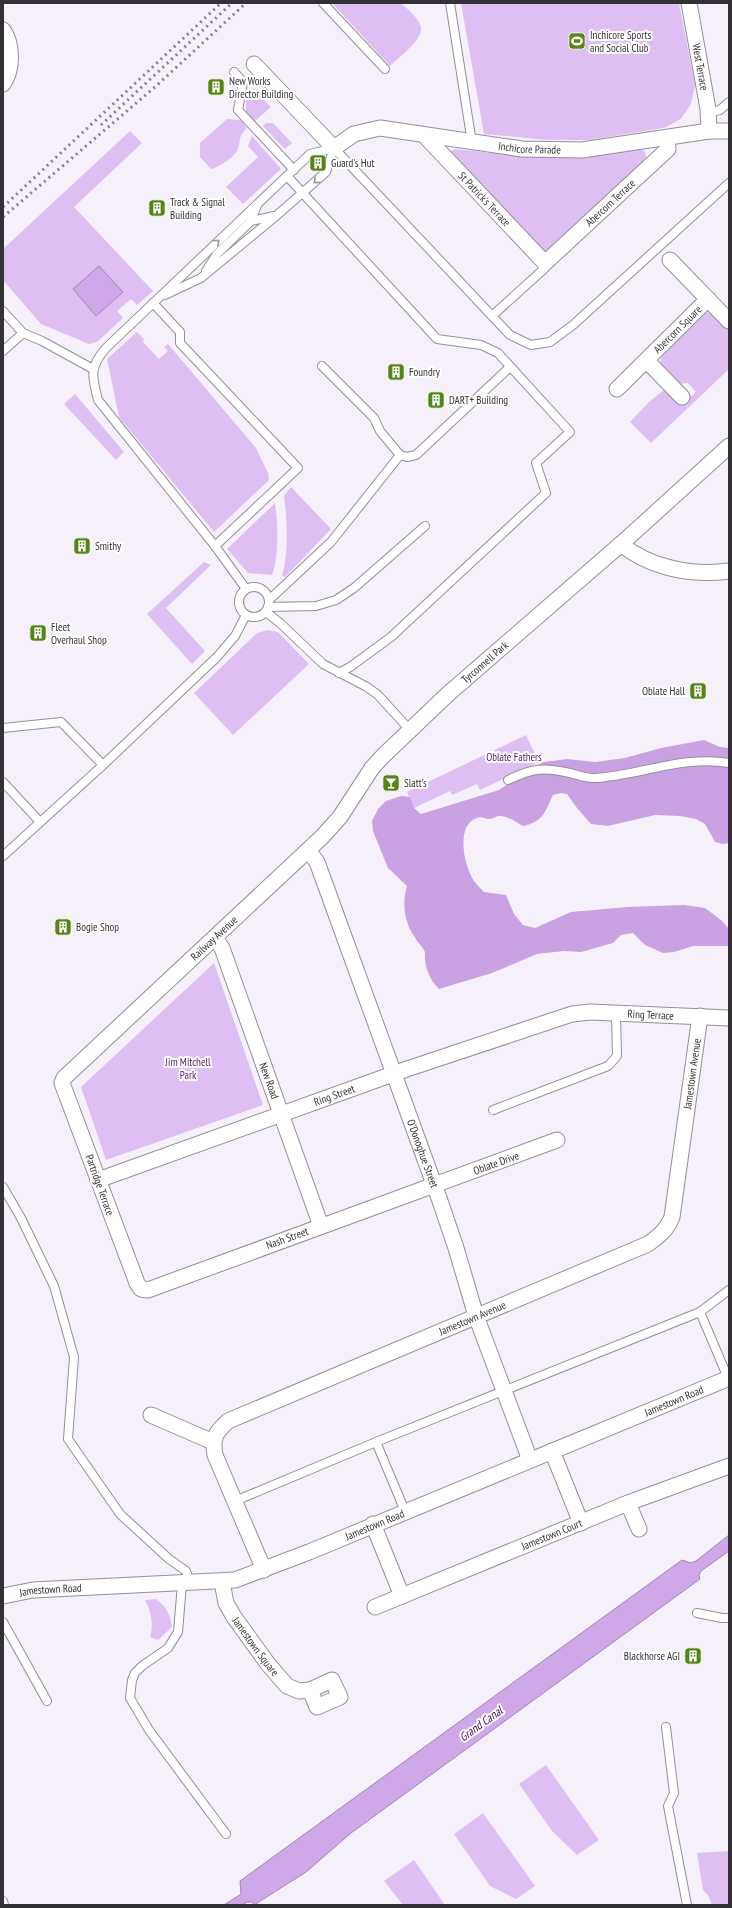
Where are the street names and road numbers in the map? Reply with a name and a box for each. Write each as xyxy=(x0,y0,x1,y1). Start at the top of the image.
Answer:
street label: West Terrace xyxy=(689,42,712,92)
street label: Inchicore Parade xyxy=(497,139,561,157)
street label: St Patrick's Terrace xyxy=(455,169,514,230)
street label: Abercorn Terrace xyxy=(582,176,638,229)
street label: Abercorn Square xyxy=(650,302,705,356)
street label: Tyrconnell Park xyxy=(458,638,512,686)
street label: Railway Avenue xyxy=(187,912,241,963)
street label: Ring Terrace xyxy=(627,1007,675,1023)
street label: Jamestown Avenue xyxy=(680,1037,704,1111)
street label: New Road xyxy=(256,1060,282,1101)
street label: Ring Street xyxy=(312,1081,357,1109)
street label: O'Donoghue Street xyxy=(404,1117,442,1190)
street label: Oblate Drive xyxy=(471,1148,521,1178)
street label: Partridge Terrace xyxy=(82,1153,118,1218)
street label: Nash Street xyxy=(264,1224,310,1252)
street label: Jamestown Avenue xyxy=(436,1298,508,1339)
street label: Jamestown Road xyxy=(641,1382,706,1420)
street label: Jamestown Road xyxy=(342,1506,406,1544)
street label: Jamestown Court xyxy=(518,1516,584,1553)
street label: Jamestown Road xyxy=(17,1581,82,1600)
street label: Jamestown Square xyxy=(229,1613,282,1679)

